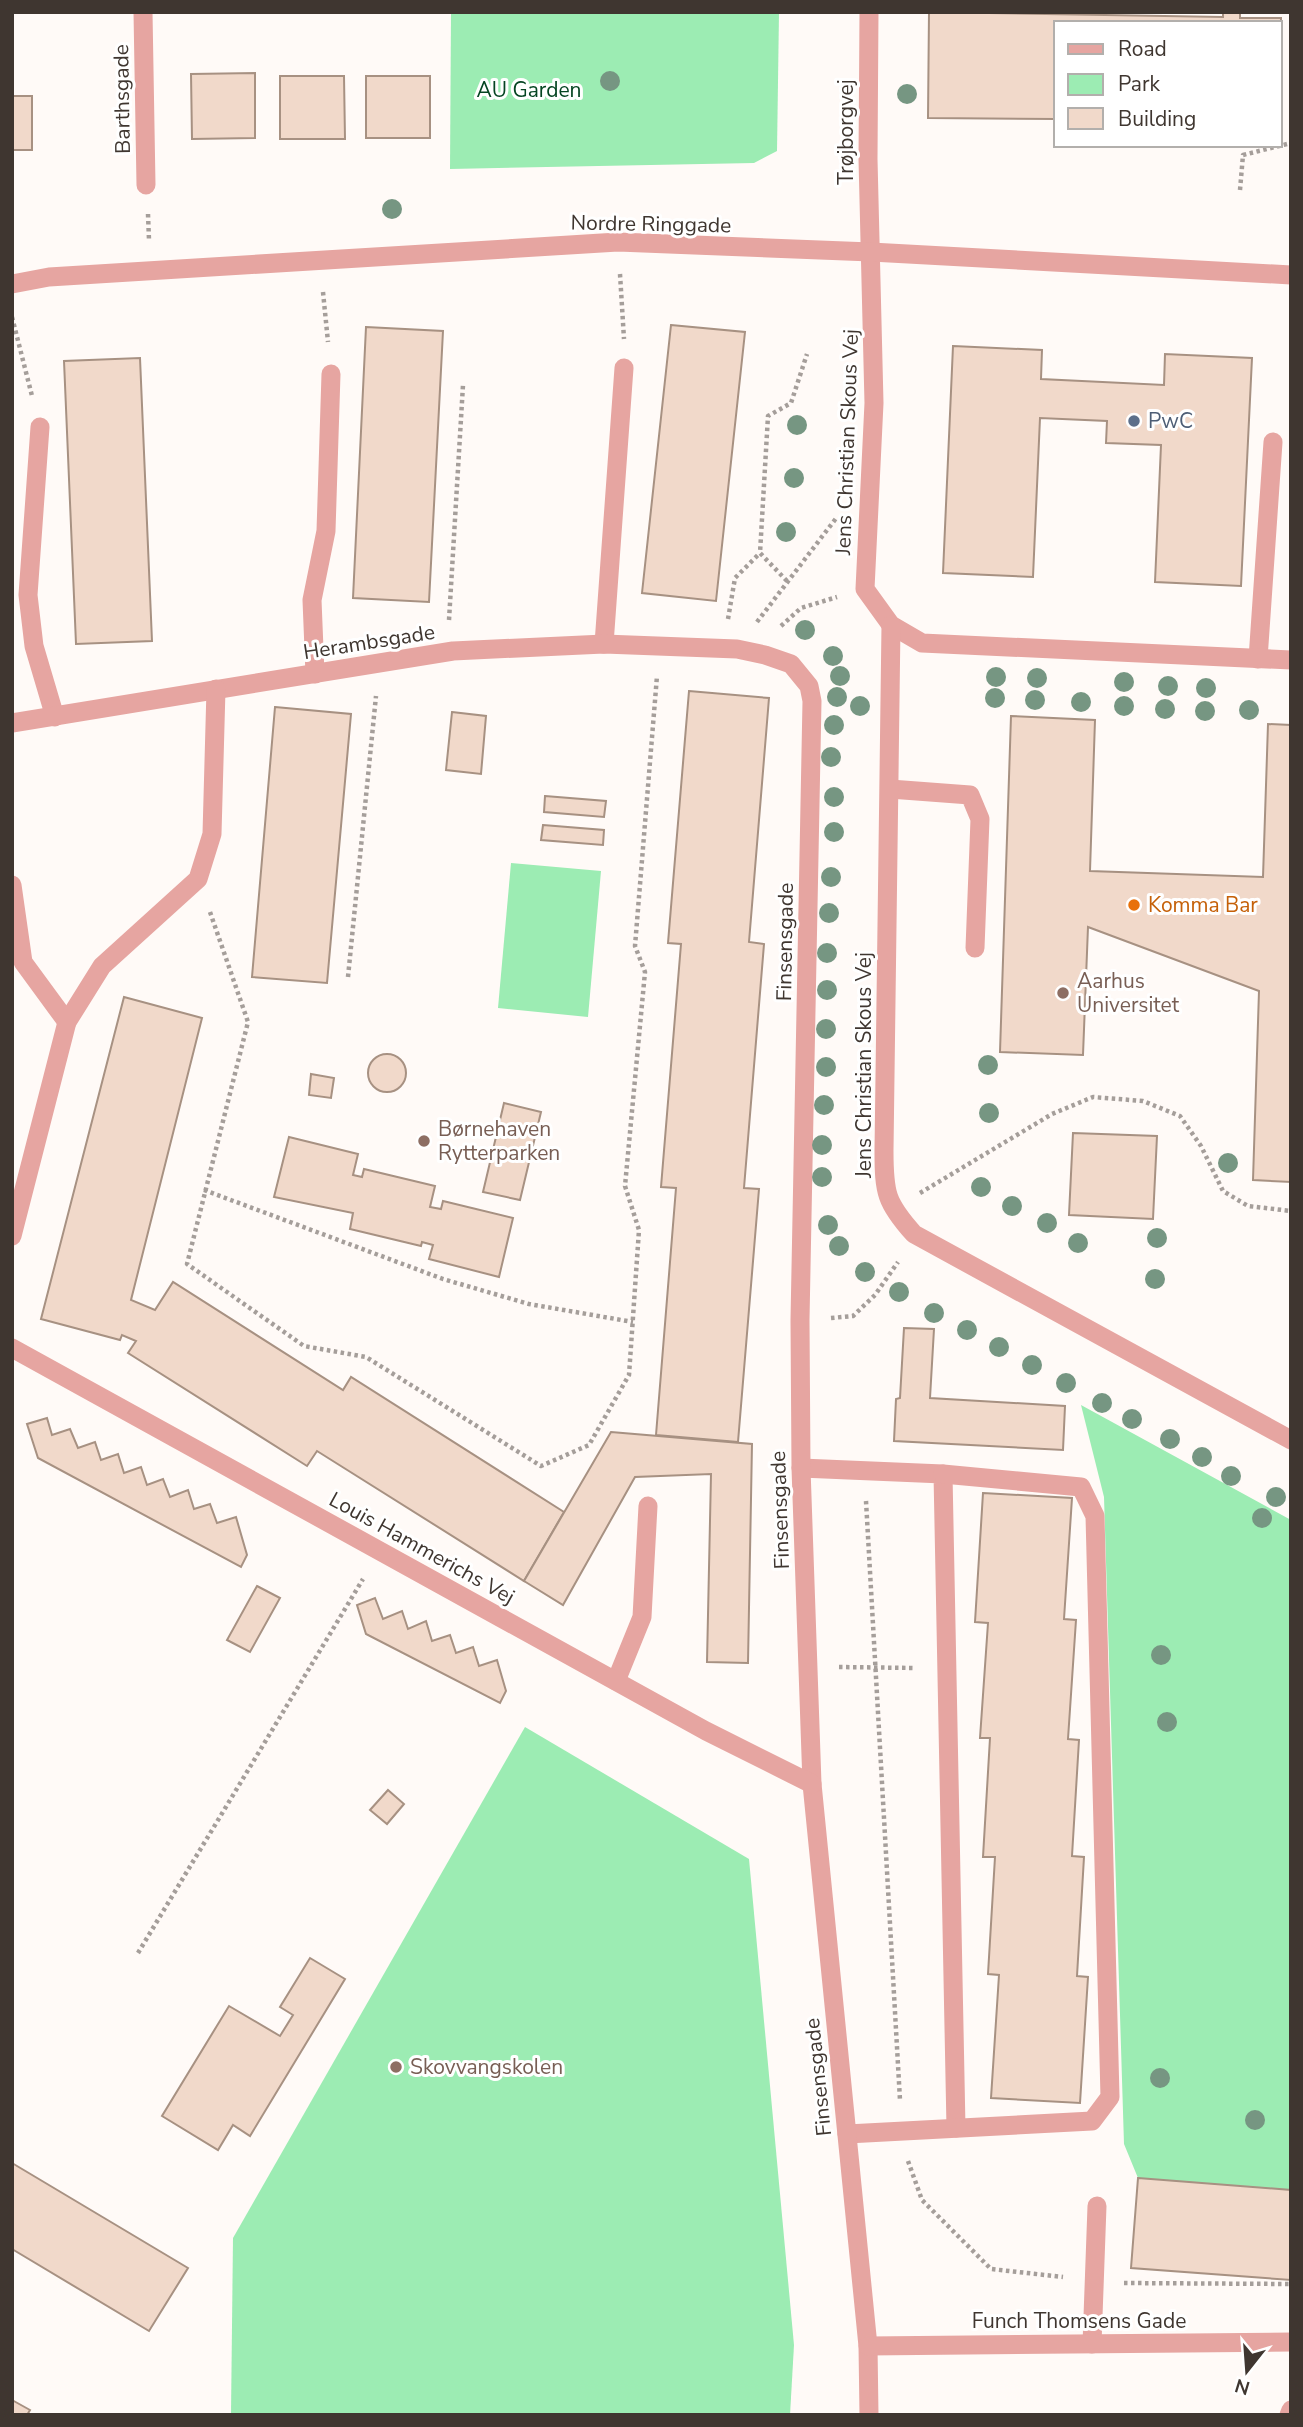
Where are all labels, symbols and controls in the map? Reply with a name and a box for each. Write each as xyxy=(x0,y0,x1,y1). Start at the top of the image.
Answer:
legend xyxy=(1054,21,1282,147)
text: Road xyxy=(1118,35,1167,63)
street label: Barthsgade xyxy=(107,44,137,154)
text: Park xyxy=(1118,70,1160,98)
park label: AU Garden xyxy=(477,76,582,104)
street label: Trøjborgvej xyxy=(832,79,860,185)
text: Building xyxy=(1118,105,1196,133)
street label: Nordre Ringgade xyxy=(570,209,732,239)
street label: Jens Christian Skous Vej xyxy=(829,329,865,556)
place label: PwC xyxy=(1148,407,1193,435)
marker: PwC xyxy=(1126,413,1142,429)
street label: Herambsgade xyxy=(301,618,437,666)
street label: Finsensgade xyxy=(770,883,800,1001)
place label: Komma Bar xyxy=(1148,891,1258,919)
marker: Komma Bar xyxy=(1126,897,1142,913)
street label: Jens Christian Skous Vej xyxy=(850,952,878,1179)
place label: Aarhus Universitet xyxy=(1077,967,1180,1019)
marker: Aarhus Universitet xyxy=(1055,985,1071,1001)
place label: Børnehaven Rytterparken xyxy=(438,1115,560,1167)
marker: Børnehaven Rytterparken xyxy=(416,1133,432,1149)
street label: Finsensgade xyxy=(764,1450,796,1570)
street label: Louis Hammerichs Vej xyxy=(324,1485,520,1611)
street label: Finsensgade xyxy=(798,2017,838,2137)
place label: Skovvangskolen xyxy=(410,2053,563,2081)
marker: Skovvangskolen xyxy=(388,2059,404,2075)
street label: Funch Thomsens Gade xyxy=(972,2307,1186,2335)
north arrow xyxy=(1212,2336,1282,2406)
text: N xyxy=(1232,2372,1253,2401)

